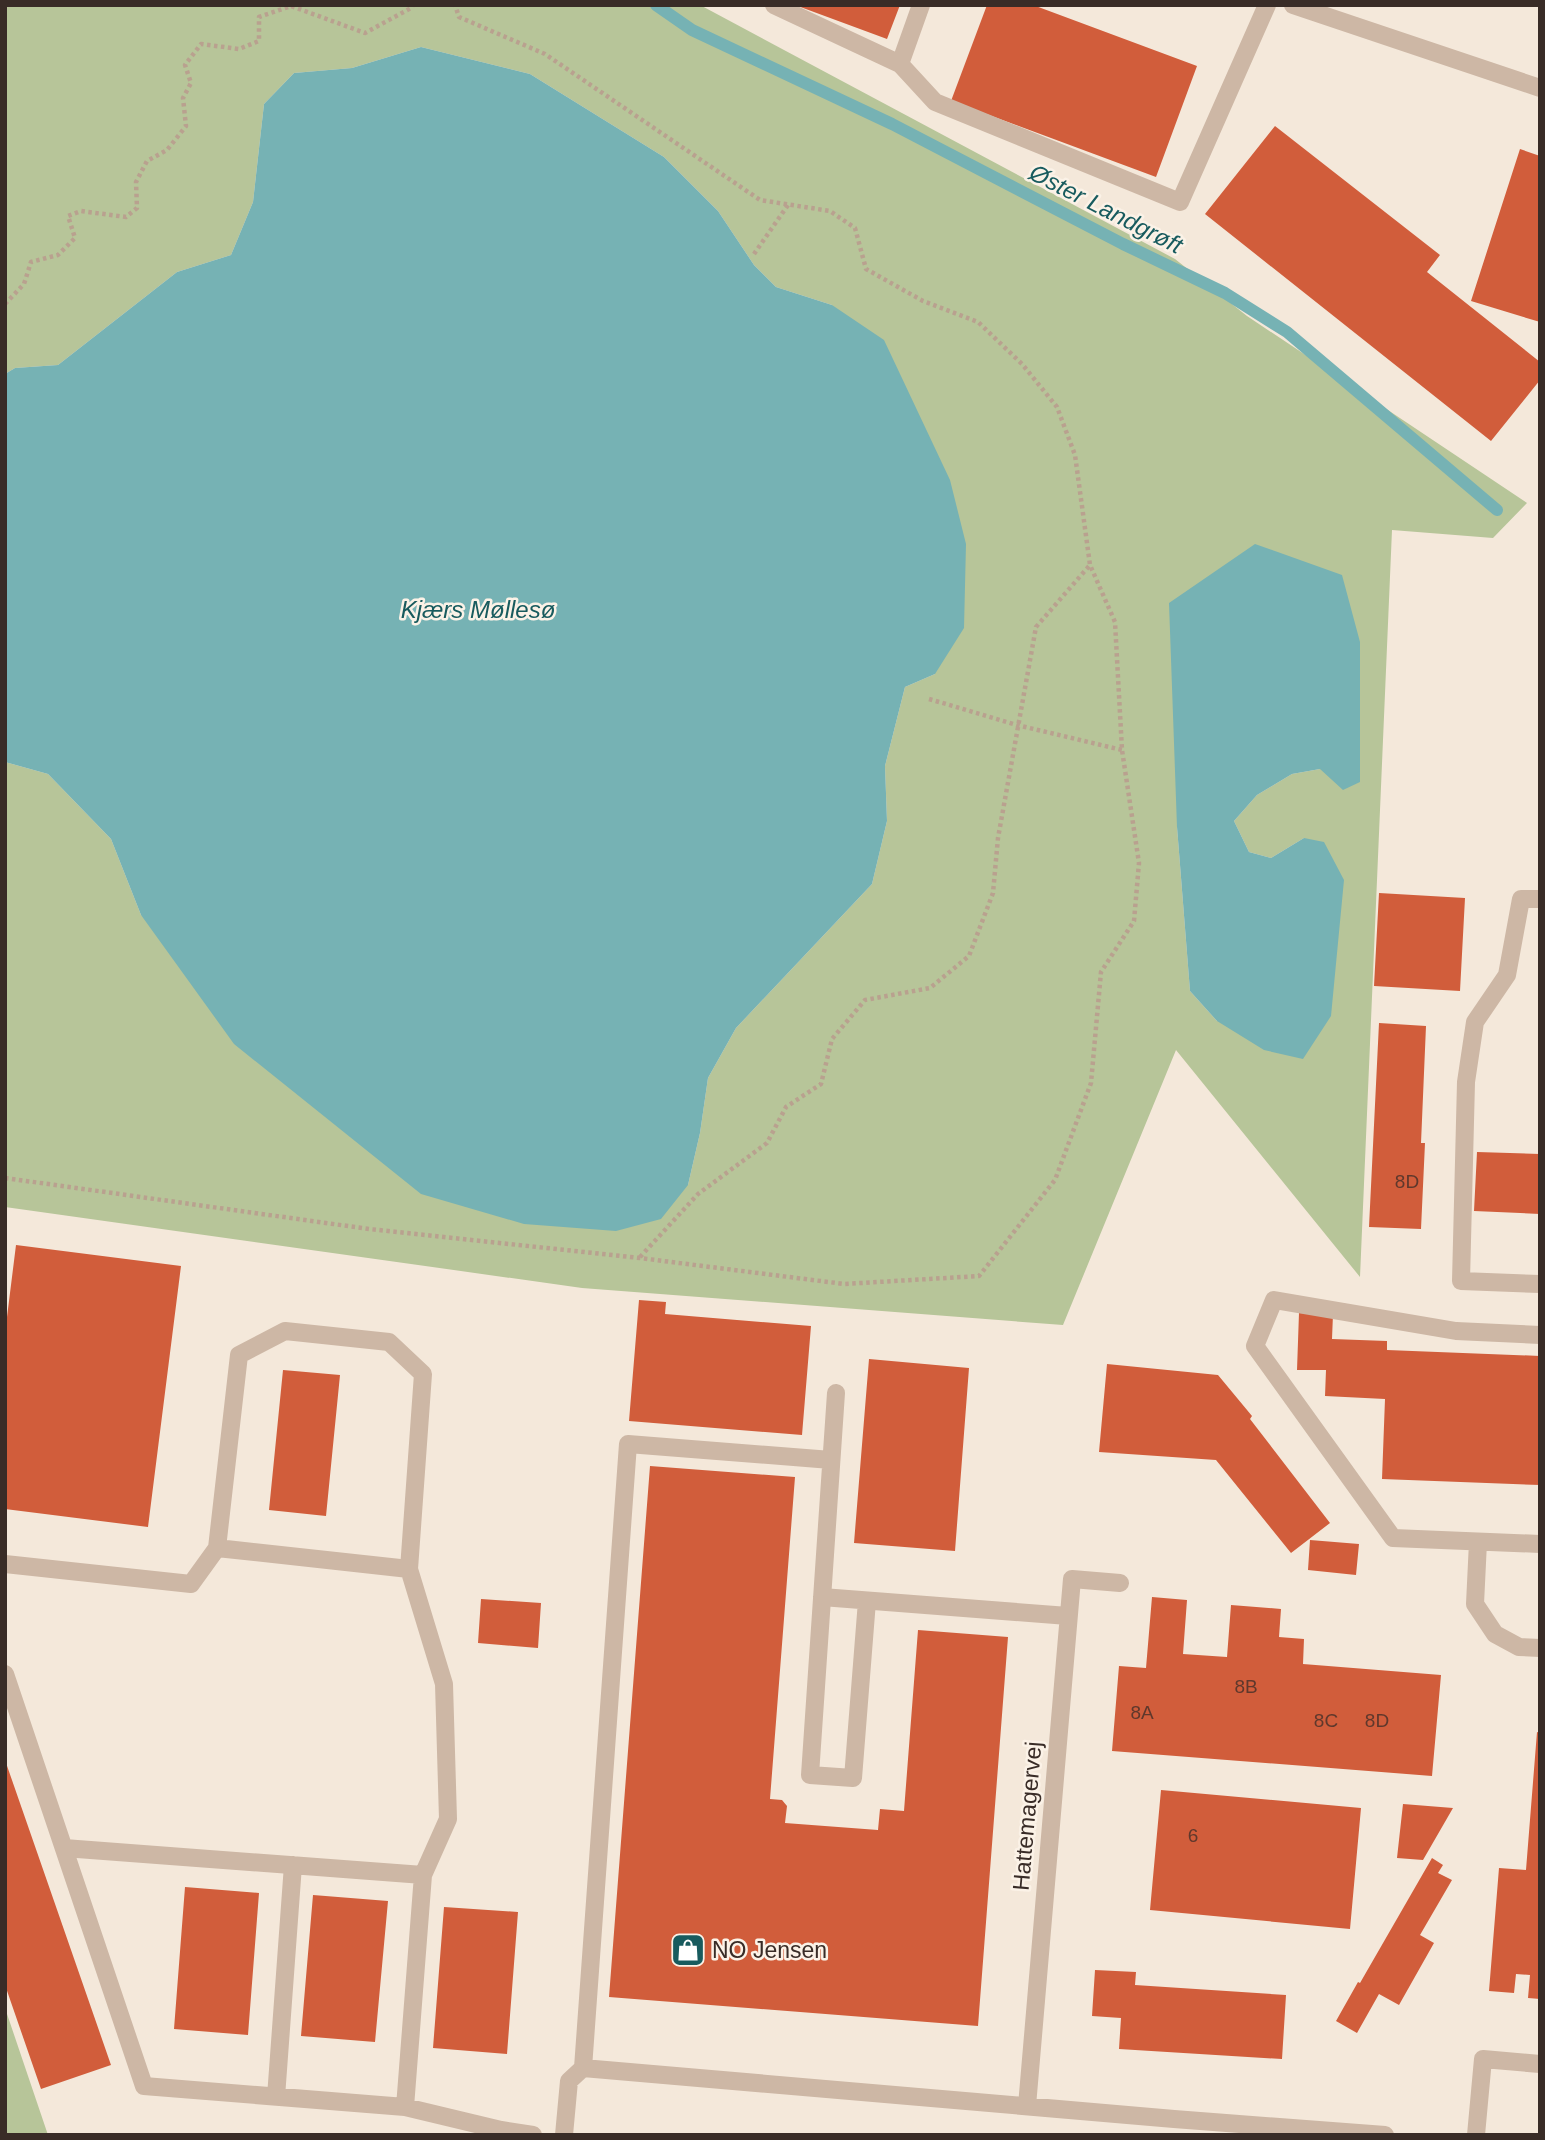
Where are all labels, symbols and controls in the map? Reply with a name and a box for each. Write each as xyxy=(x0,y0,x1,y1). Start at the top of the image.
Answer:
water label: Øster Landgrøft xyxy=(1024,158,1188,259)
water label: Kjærs Møllesø xyxy=(401,596,556,623)
house number: 8D xyxy=(1395,1171,1419,1192)
house number: 8B xyxy=(1234,1676,1258,1697)
house number: 8A xyxy=(1130,1702,1154,1723)
house number: 8C xyxy=(1314,1710,1338,1731)
house number: 8D xyxy=(1365,1710,1389,1731)
street label: Hattemagervej xyxy=(1008,1740,1046,1892)
house number: 6 xyxy=(1188,1825,1198,1846)
shop icon: NO Jensen xyxy=(669,1931,707,1969)
place label: NO Jensen xyxy=(712,1937,827,1963)

